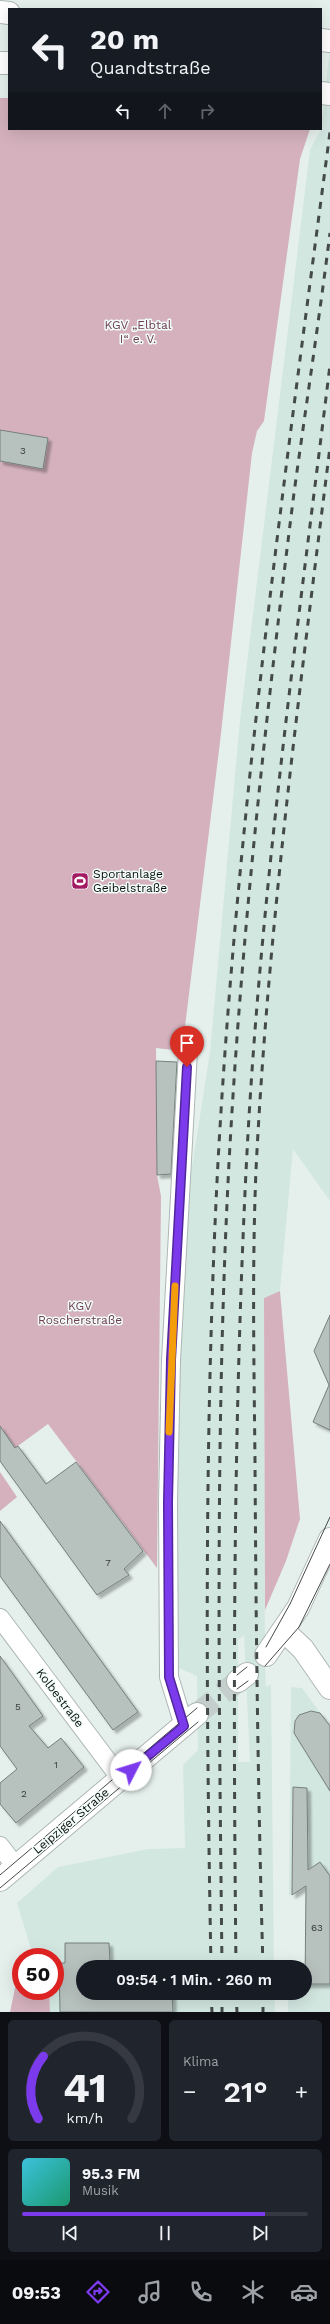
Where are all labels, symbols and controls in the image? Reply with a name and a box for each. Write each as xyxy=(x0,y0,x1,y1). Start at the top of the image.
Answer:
text: 20 m xyxy=(90,23,159,56)
icon: left xyxy=(24,24,76,76)
text: Quandtstraße xyxy=(90,57,211,78)
icon: left xyxy=(112,100,134,122)
icon: ahead xyxy=(154,100,176,122)
icon: right xyxy=(196,100,218,122)
park label: KGV „Elbtal I“ e. V. xyxy=(104,318,172,346)
house number: 3 xyxy=(20,445,26,456)
place label: Sportanlage Geibelstraße xyxy=(93,867,167,895)
sports icon: Sportanlage Geibelstraße xyxy=(70,871,90,891)
pin xyxy=(170,1026,204,1067)
icon: arrive xyxy=(176,1032,198,1054)
park label: KGV Roscherstraße xyxy=(38,1299,122,1327)
house number: 7 xyxy=(105,1557,111,1568)
street label: Kolbestraße xyxy=(33,1666,87,1730)
house number: 5 xyxy=(15,1701,21,1712)
position arrow xyxy=(110,1749,152,1791)
house number: 1 xyxy=(54,1759,58,1770)
street label: Leipziger Straße xyxy=(30,1785,112,1857)
house number: 2 xyxy=(21,1788,27,1799)
house number: 63 xyxy=(311,1922,323,1933)
speed limit sign: 50 xyxy=(12,1948,64,2000)
text: 09:54 · 1 Min. · 260 m xyxy=(116,1971,272,1989)
text: Klima xyxy=(183,2054,219,2069)
text: 41 xyxy=(63,2062,106,2111)
text: 21° xyxy=(223,2074,268,2109)
text: − xyxy=(183,2079,196,2104)
text: + xyxy=(295,2079,308,2104)
text: km/h xyxy=(66,2109,103,2125)
text: 95.3 FM xyxy=(82,2165,140,2183)
text: Musik xyxy=(82,2183,119,2198)
icon: previous xyxy=(59,2222,81,2244)
icon: pause xyxy=(154,2222,176,2244)
icon: next xyxy=(249,2222,271,2244)
icon: directions xyxy=(84,2278,112,2306)
icon: music xyxy=(136,2278,164,2306)
icon: phone xyxy=(187,2278,215,2306)
icon: climate xyxy=(239,2278,267,2306)
icon: car xyxy=(290,2278,318,2306)
text: 09:53 xyxy=(12,2282,61,2303)

